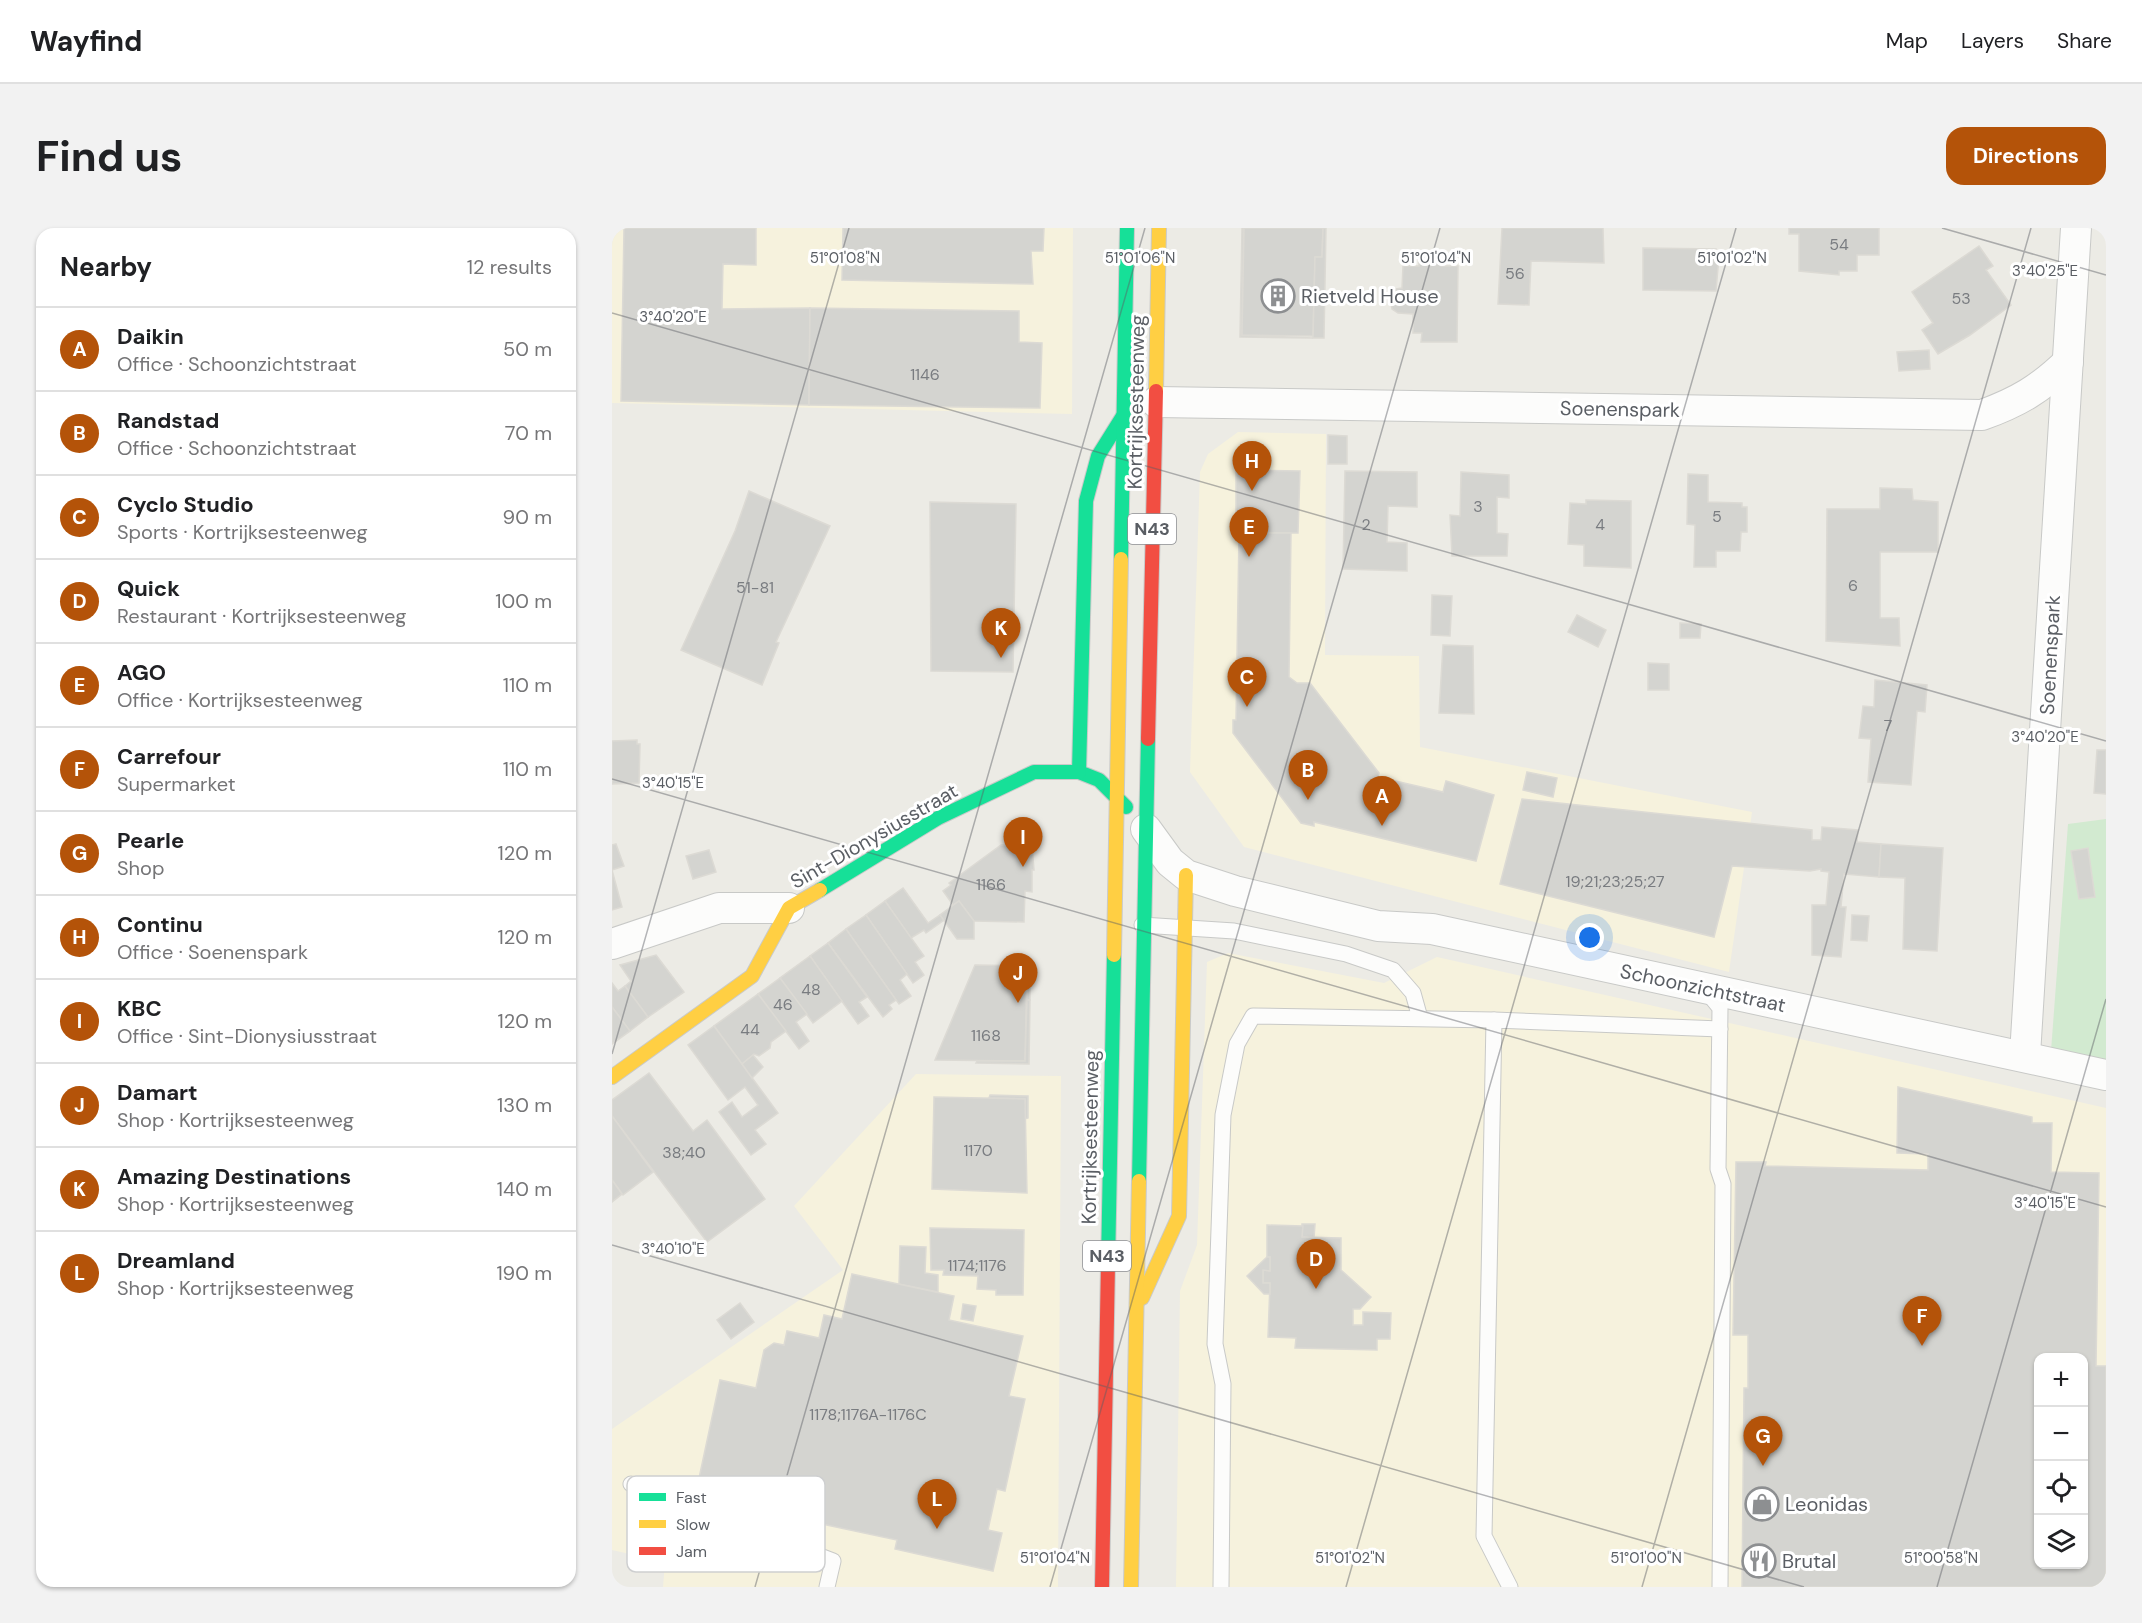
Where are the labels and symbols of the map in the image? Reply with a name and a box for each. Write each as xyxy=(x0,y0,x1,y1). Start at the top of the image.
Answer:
house number: 54 xyxy=(1829,234,1849,255)
text: 51°01'08"N xyxy=(810,248,880,268)
text: 51°01'06"N xyxy=(1105,248,1175,268)
text: 51°01'04"N xyxy=(1401,248,1471,268)
text: 51°01'02"N xyxy=(1697,248,1767,268)
text: 3°40'25"E xyxy=(2012,261,2078,281)
house number: 56 xyxy=(1505,263,1525,284)
building icon: Rietveld House xyxy=(1260,278,1296,314)
place label: Rietveld House xyxy=(1301,283,1439,309)
house number: 53 xyxy=(1951,288,1971,309)
text: 3°40'20"E xyxy=(639,307,707,327)
street label: Kortrijksesteenweg xyxy=(1121,314,1151,490)
house number: 1146 xyxy=(910,364,940,385)
street label: Soenenspark xyxy=(1560,395,1680,423)
pin: H xyxy=(1232,442,1272,491)
house number: 3 xyxy=(1473,496,1483,517)
house number: 5 xyxy=(1712,506,1722,527)
pin: E xyxy=(1230,508,1268,557)
road number: N43 xyxy=(1128,514,1176,544)
house number: 2 xyxy=(1361,514,1371,535)
house number: 4 xyxy=(1595,514,1605,535)
house number: 6 xyxy=(1848,575,1858,596)
house number: 51-81 xyxy=(736,577,774,598)
street label: Soenenspark xyxy=(2034,594,2066,716)
pin: K xyxy=(982,608,1020,658)
pin: C xyxy=(1228,658,1266,707)
house number: 7 xyxy=(1884,715,1892,736)
text: 3°40'20"E xyxy=(2011,727,2079,747)
pin: B xyxy=(1288,750,1328,800)
text: 3°40'15"E xyxy=(642,773,704,793)
pin: A xyxy=(1362,776,1402,826)
street label: Sint-Dionysiusstraat xyxy=(786,777,963,895)
pin: I xyxy=(1004,818,1042,867)
house number: 19;21;23;25;27 xyxy=(1566,871,1664,892)
house number: 1166 xyxy=(976,874,1006,895)
your location xyxy=(1575,923,1604,952)
pin: J xyxy=(998,954,1038,1003)
street label: Schoonzichtstraat xyxy=(1618,958,1788,1018)
house number: 48 xyxy=(801,979,821,1000)
house number: 46 xyxy=(773,994,793,1015)
house number: 44 xyxy=(740,1019,760,1040)
house number: 1168 xyxy=(971,1025,1001,1046)
street label: Kortrijksesteenweg xyxy=(1075,1049,1105,1225)
house number: 1170 xyxy=(963,1140,993,1161)
house number: 38;40 xyxy=(662,1142,706,1163)
text: 3°40'15"E xyxy=(2014,1193,2076,1213)
text: 3°40'10"E xyxy=(641,1239,705,1259)
pin: D xyxy=(1296,1240,1336,1289)
road number: N43 xyxy=(1083,1241,1131,1271)
house number: 1174;1176 xyxy=(947,1255,1007,1276)
pin: F xyxy=(1902,1296,1942,1346)
house number: 1178;1176A-1176C xyxy=(809,1404,927,1425)
pin: G xyxy=(1744,1416,1782,1466)
legend xyxy=(627,1476,825,1572)
pin: L xyxy=(918,1480,956,1529)
shop icon: Leonidas xyxy=(1744,1486,1780,1522)
text: Fast xyxy=(676,1487,707,1508)
place label: Leonidas xyxy=(1785,1491,1868,1517)
text: Slow xyxy=(676,1514,710,1535)
text: Jam xyxy=(676,1541,707,1562)
restaurant icon: Brutal xyxy=(1741,1543,1777,1579)
text: 51°01'04"N xyxy=(1020,1548,1090,1568)
text: 51°01'02"N xyxy=(1315,1548,1385,1568)
text: 51°01'00"N xyxy=(1610,1548,1682,1568)
place label: Brutal xyxy=(1782,1548,1836,1574)
text: 51°00'58"N xyxy=(1904,1548,1978,1568)

